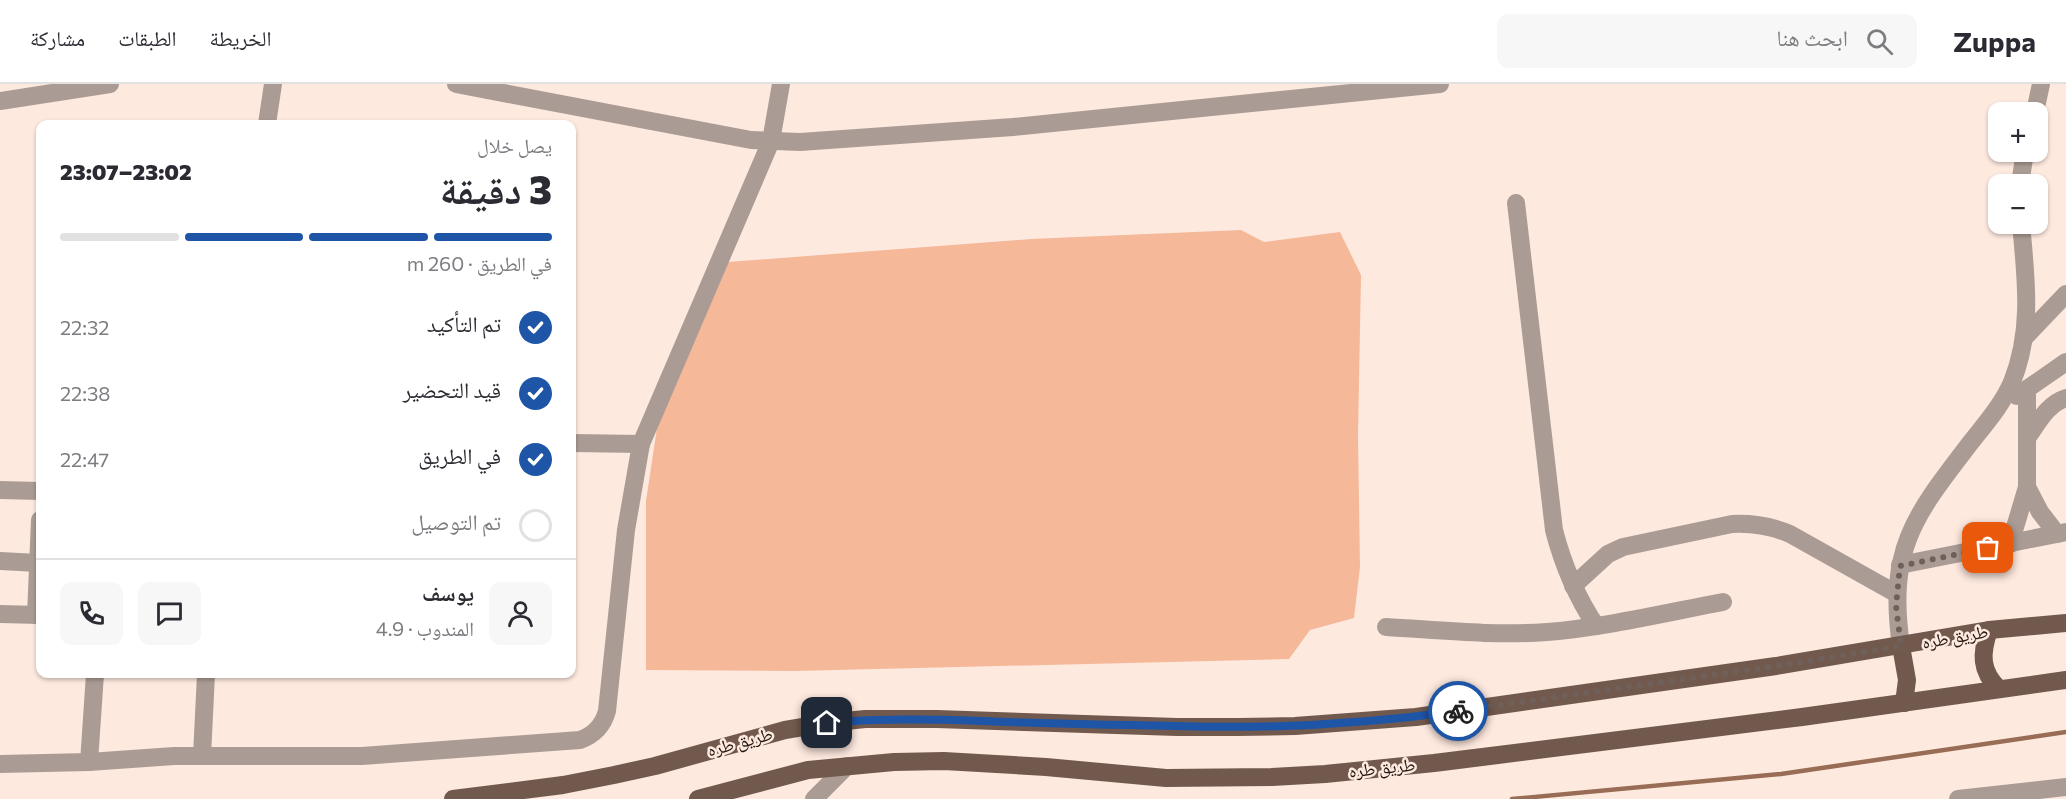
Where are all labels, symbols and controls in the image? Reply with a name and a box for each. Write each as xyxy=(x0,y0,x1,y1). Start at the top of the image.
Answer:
search box xyxy=(1497,14,1917,68)
text: ابحث هنا xyxy=(1777,24,1848,51)
text: Zuppa xyxy=(1953,24,2036,58)
text: مشاركة xyxy=(30,25,85,50)
text: الطبقات xyxy=(118,25,177,50)
text: الخريطة xyxy=(210,25,271,50)
icon: search xyxy=(1863,25,1896,58)
map controls xyxy=(1988,102,2048,234)
button: + xyxy=(1988,102,2048,162)
text: يصل خلال xyxy=(477,133,552,157)
text: 23:02–23:07 xyxy=(60,158,192,185)
text: 3 دقيقة xyxy=(440,164,552,212)
button: − xyxy=(1988,174,2048,234)
text: في الطريق · 260 m xyxy=(407,251,552,275)
text: تم التأكيد xyxy=(427,310,501,337)
icon: check xyxy=(519,311,552,344)
text: 22:32 xyxy=(60,315,109,339)
text: قيد التحضير xyxy=(403,376,501,403)
icon: check xyxy=(519,377,552,410)
text: 22:38 xyxy=(60,381,110,405)
text: في الطريق xyxy=(418,442,501,469)
icon: check xyxy=(519,443,552,476)
text: 22:47 xyxy=(60,447,109,471)
text: تم التوصيل xyxy=(411,508,501,535)
pin xyxy=(1962,522,2013,573)
icon: bag xyxy=(1971,531,2004,564)
text: يوسف xyxy=(422,579,474,606)
button: phone xyxy=(60,582,123,645)
button: chat xyxy=(138,582,201,645)
button: person xyxy=(489,582,552,645)
text: المندوب · 4.9 xyxy=(376,616,474,640)
street label: طريق طره xyxy=(1920,619,1990,654)
courier xyxy=(1428,681,1488,741)
icon: bike xyxy=(1442,695,1475,728)
pin xyxy=(801,697,852,748)
icon: home xyxy=(810,706,843,739)
street label: طريق طره xyxy=(705,722,775,761)
street label: طريق طره xyxy=(1348,753,1416,782)

